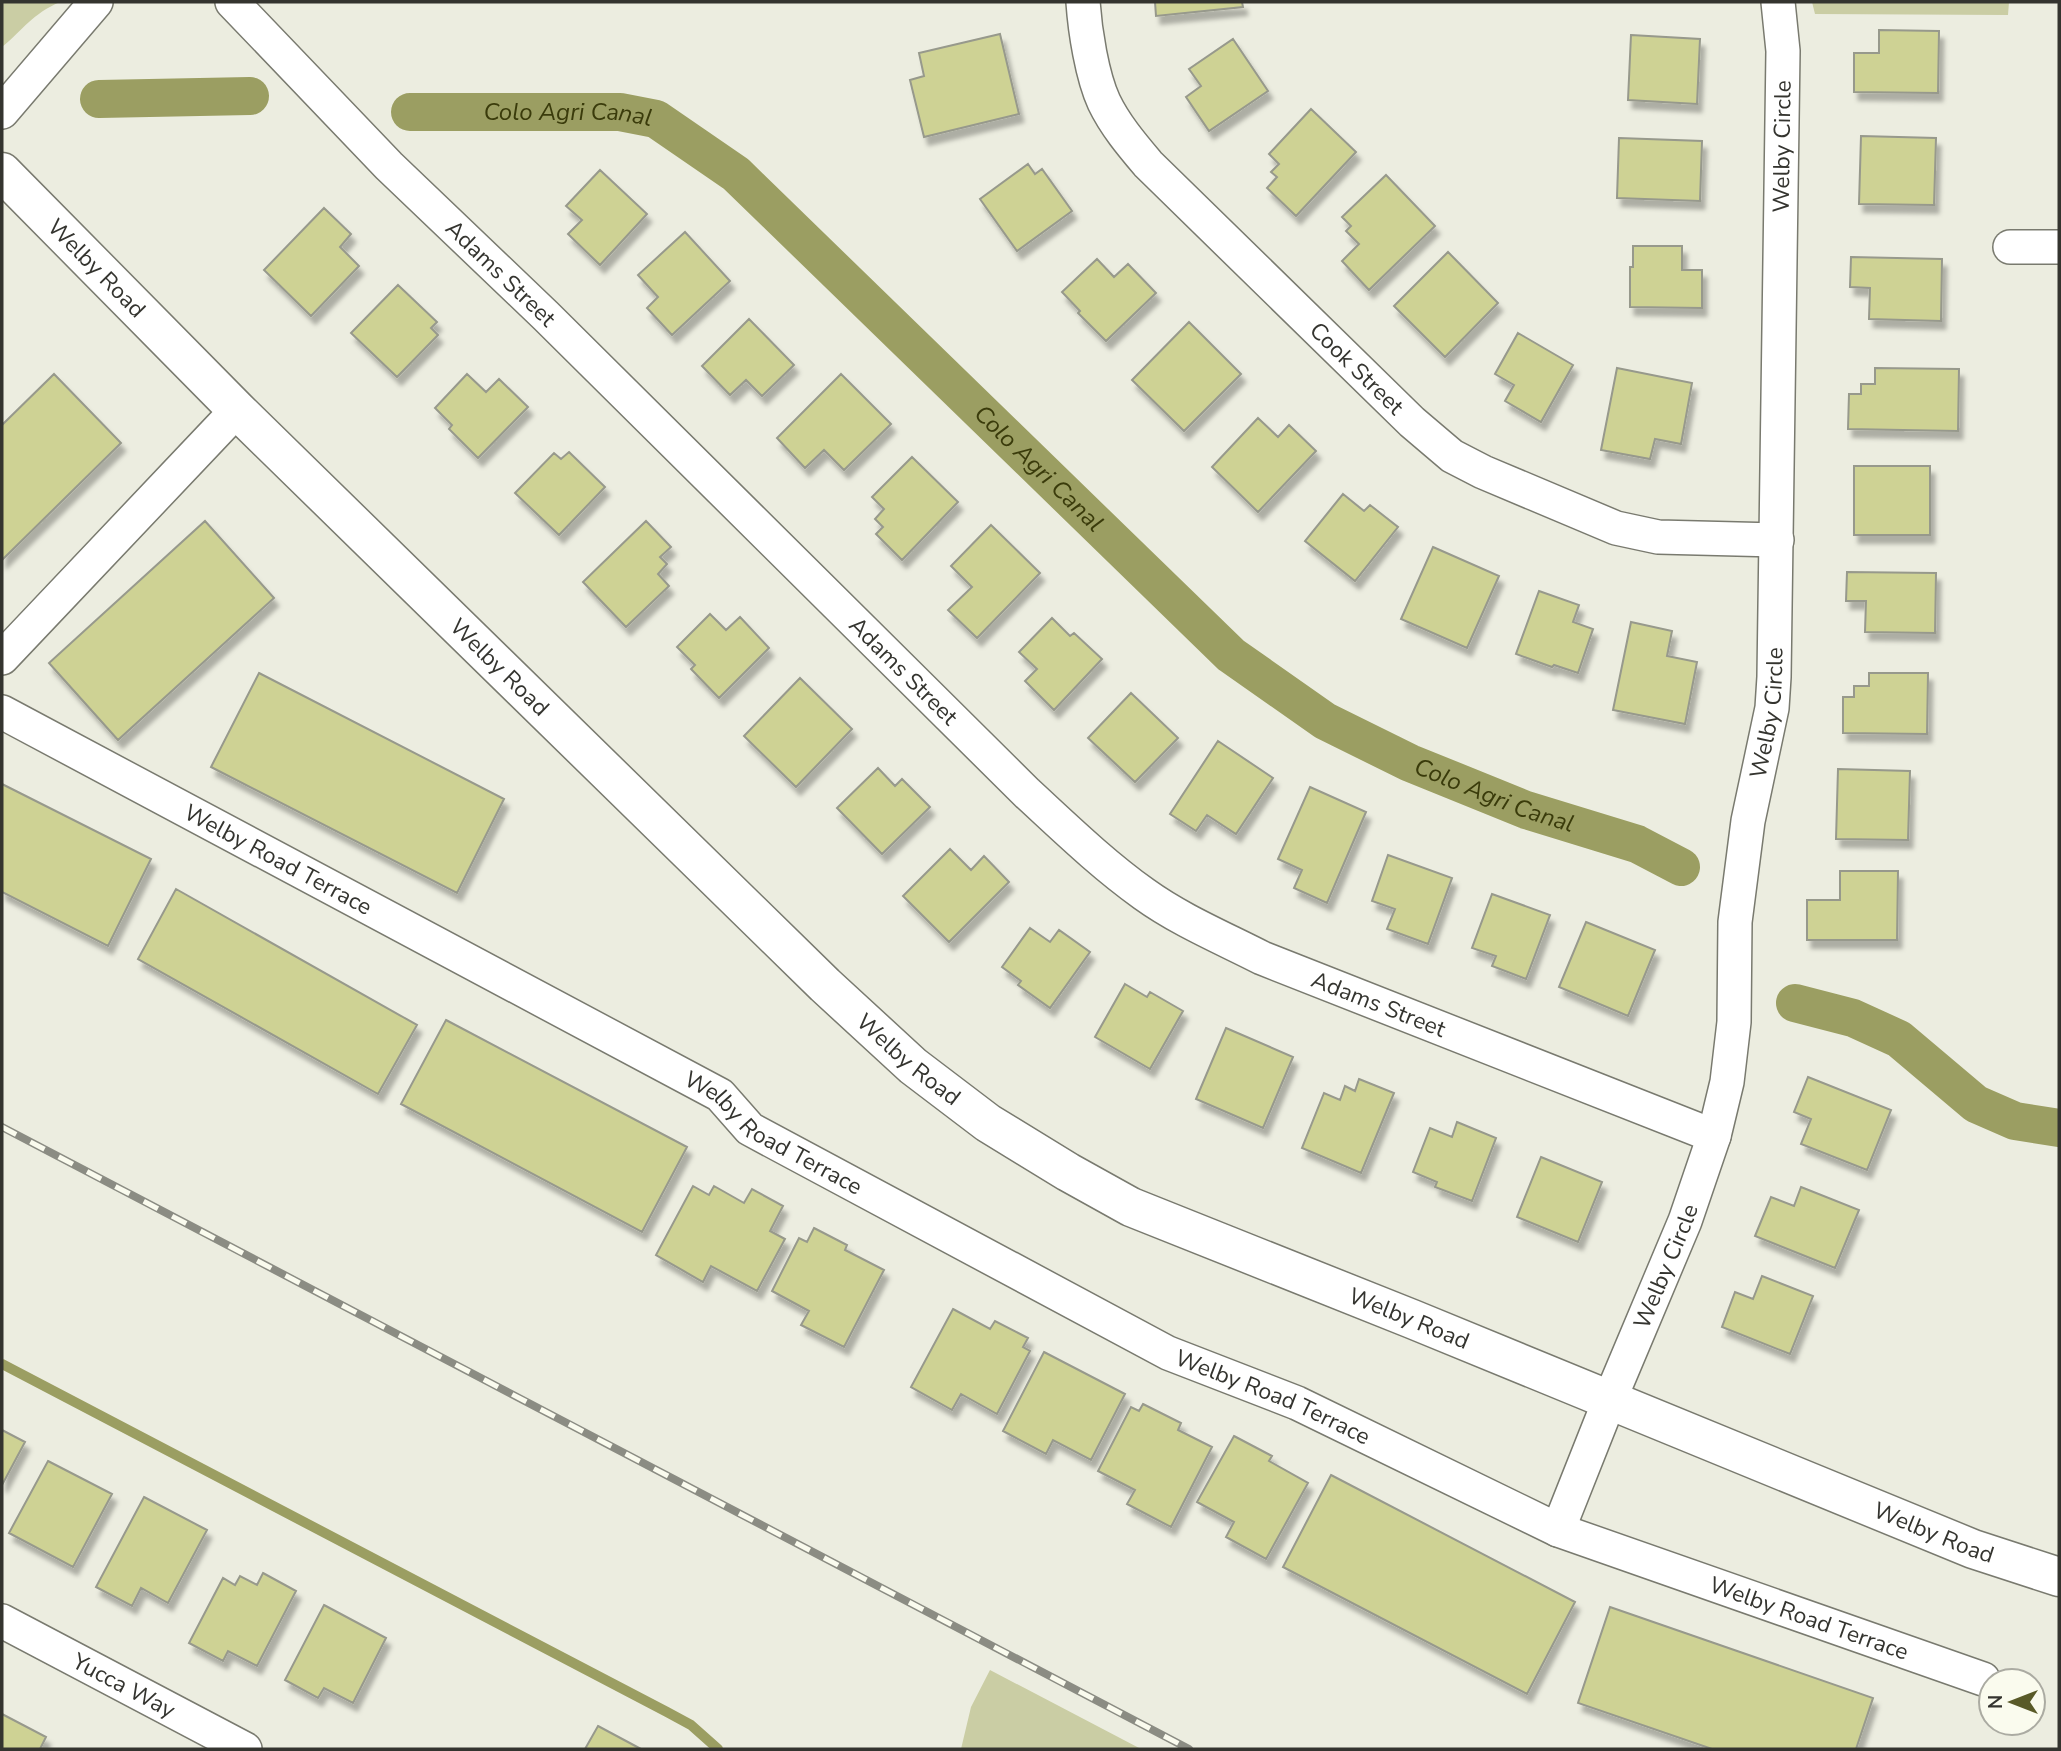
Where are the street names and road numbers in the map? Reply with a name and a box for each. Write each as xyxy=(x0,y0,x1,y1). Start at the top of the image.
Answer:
street label: Welby Circle xyxy=(1766,80,1799,213)
street label: Welby Road xyxy=(41,212,152,325)
street label: Adams Street xyxy=(439,213,563,334)
street label: Cook Street xyxy=(1303,315,1411,422)
street label: Adams Street xyxy=(842,610,965,733)
street label: Welby Road xyxy=(443,612,556,723)
street label: Welby Circle xyxy=(1742,647,1790,781)
street label: Welby Road Terrace xyxy=(178,797,377,923)
street label: Adams Street xyxy=(1307,964,1451,1045)
street label: Welby Road xyxy=(850,1007,967,1113)
street label: Welby Road Terrace xyxy=(679,1064,868,1202)
street label: Welby Circle xyxy=(1626,1200,1706,1334)
street label: Welby Road xyxy=(1344,1280,1474,1357)
street label: Welby Road Terrace xyxy=(1171,1342,1375,1452)
street label: Welby Road xyxy=(1869,1495,1998,1571)
street label: Welby Road Terrace xyxy=(1705,1569,1913,1668)
street label: Yucca Way xyxy=(66,1645,181,1726)

